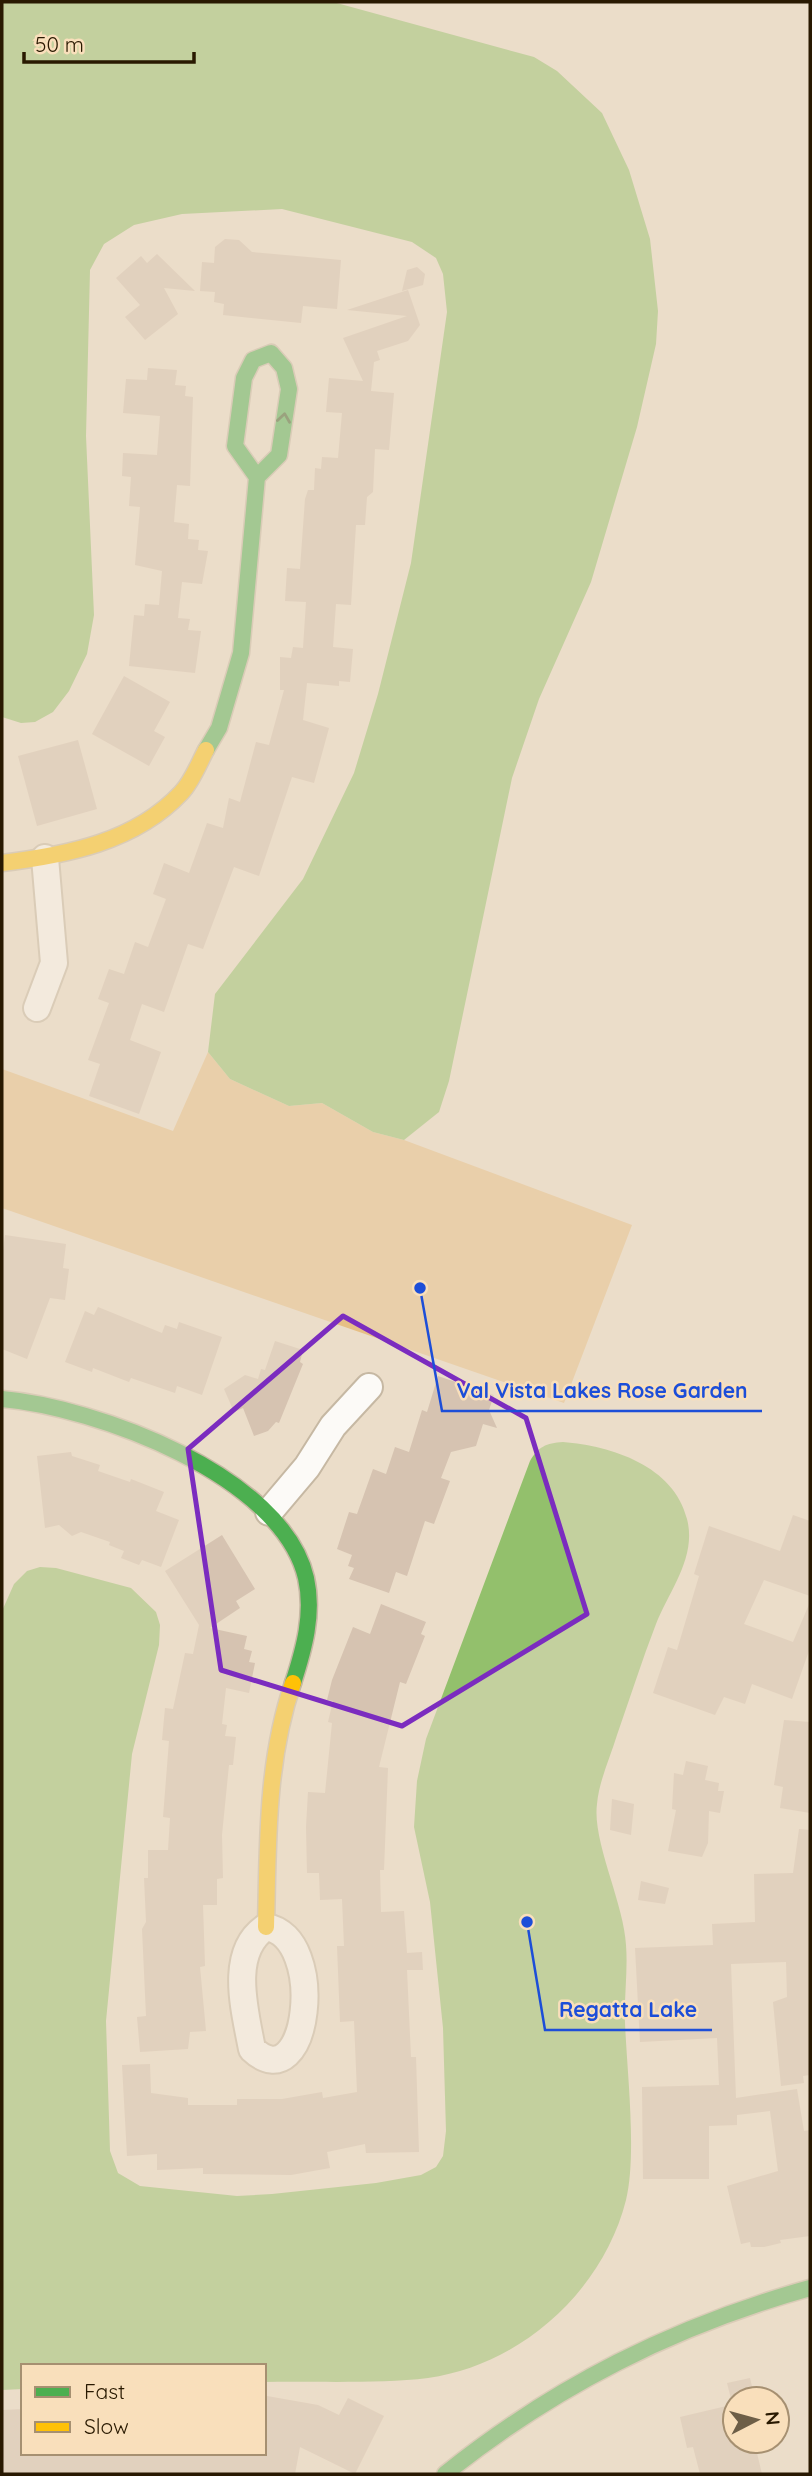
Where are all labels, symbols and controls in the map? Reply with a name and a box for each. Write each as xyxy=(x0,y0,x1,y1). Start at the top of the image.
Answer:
scale bar xyxy=(24,21,194,65)
text: 50 m xyxy=(35,31,84,57)
one-way arrow xyxy=(277,412,292,424)
callout: Val Vista Lakes Rose Garden xyxy=(442,1369,762,1411)
text: Val Vista Lakes Rose Garden xyxy=(456,1377,748,1403)
callout: Regatta Lake xyxy=(545,1988,712,2030)
text: Regatta Lake xyxy=(559,1996,697,2022)
legend xyxy=(21,2364,266,2455)
text: Fast xyxy=(84,2378,125,2404)
north arrow xyxy=(721,2385,791,2455)
text: N xyxy=(760,2410,786,2426)
text: Slow xyxy=(84,2413,129,2439)

